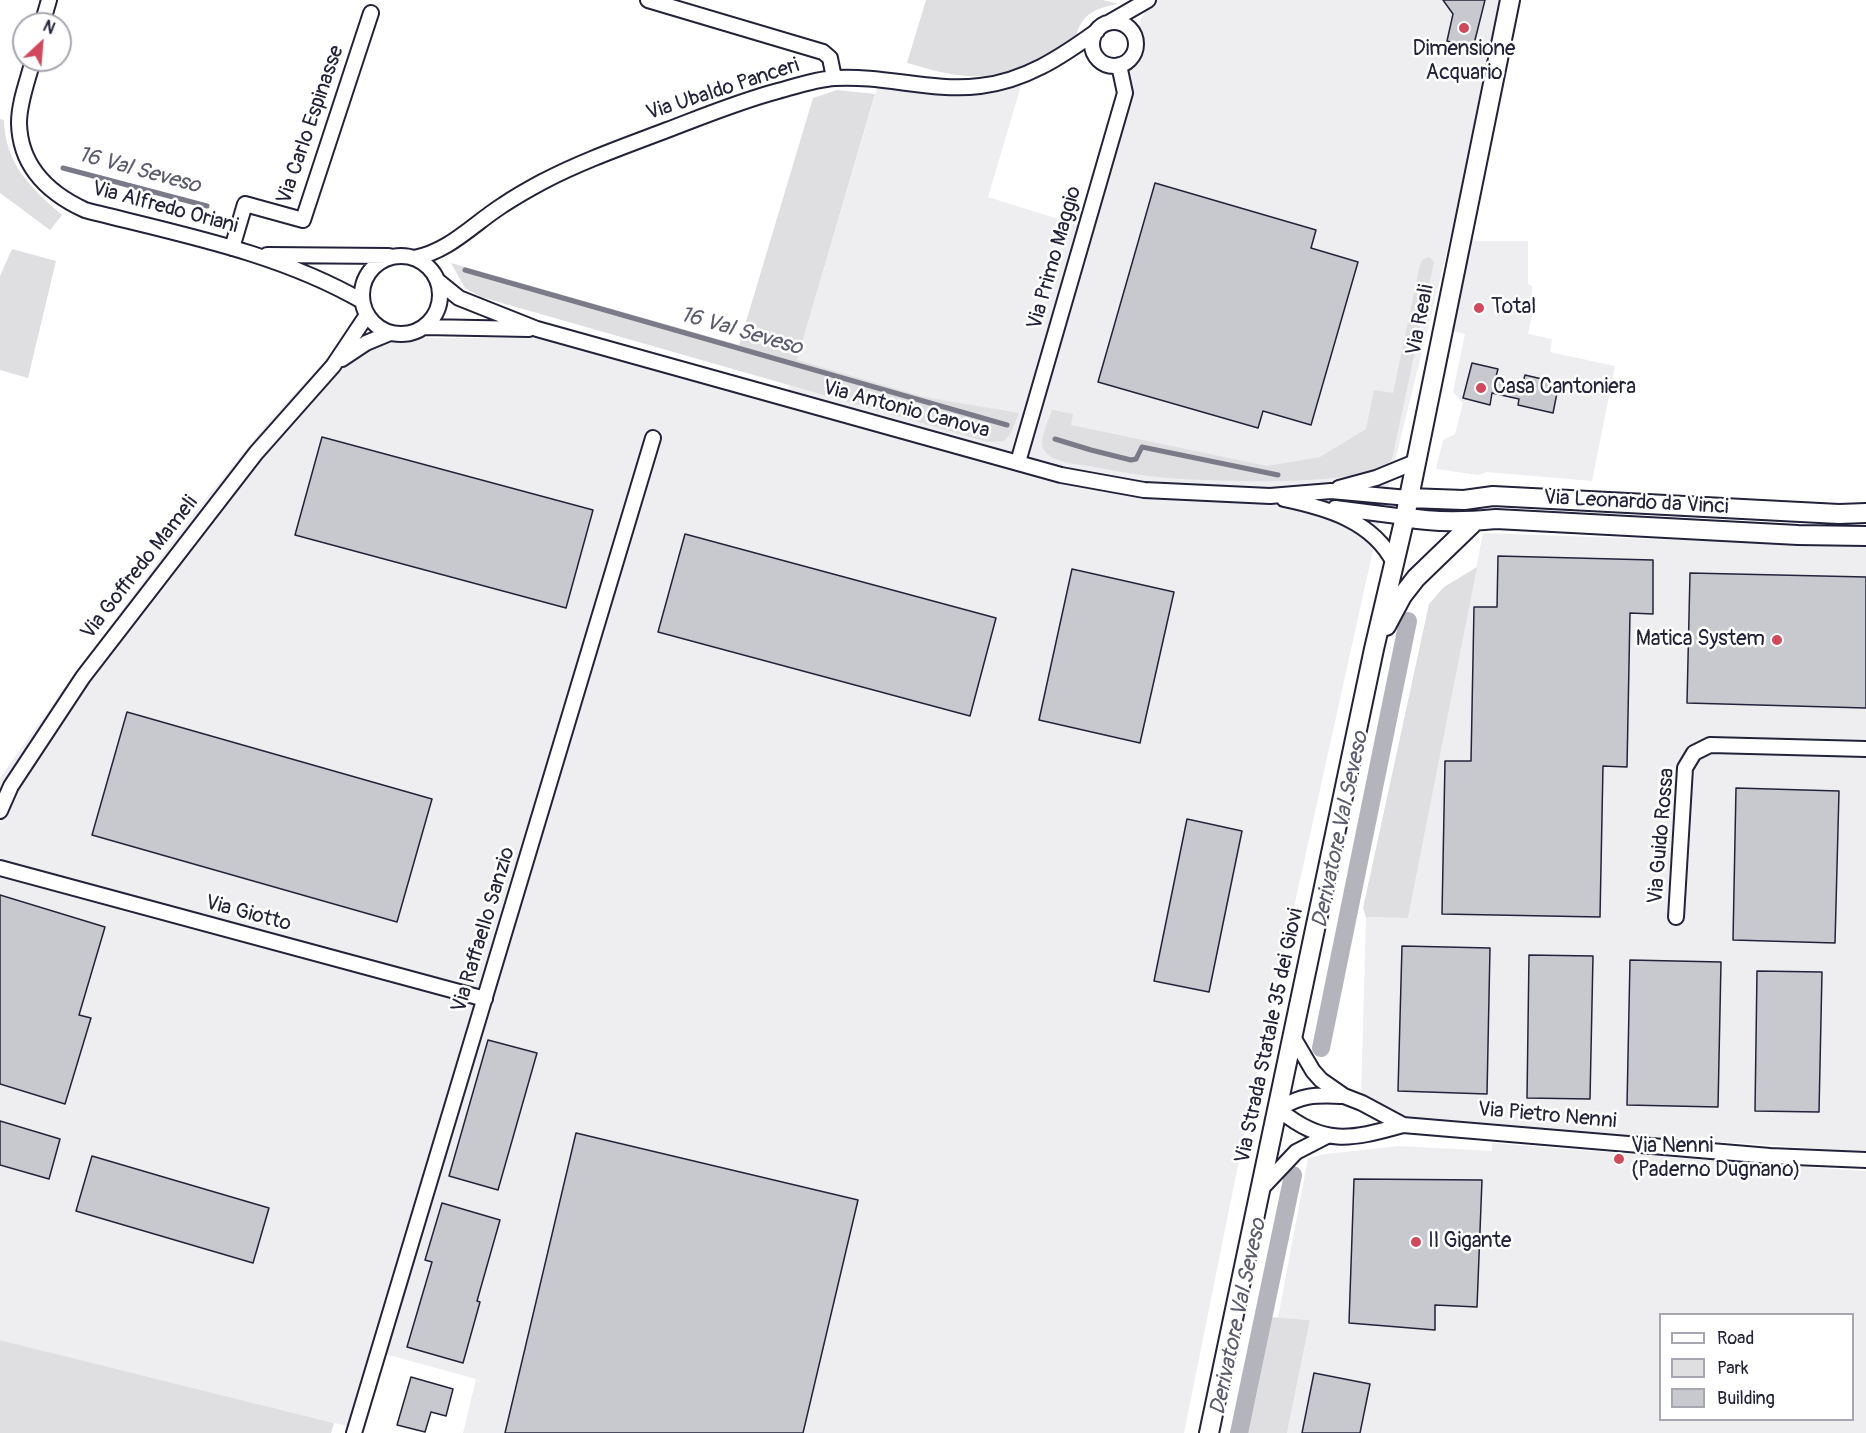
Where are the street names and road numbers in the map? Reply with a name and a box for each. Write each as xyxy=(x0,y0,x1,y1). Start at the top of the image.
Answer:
street label: Via Carlo Espinasse xyxy=(272,42,350,208)
street label: Via Ubaldo Panceri xyxy=(643,53,803,127)
street label: Via Alfredo Oriani xyxy=(89,176,241,240)
street label: Via Primo Maggio xyxy=(1022,183,1088,333)
street label: Via Reali xyxy=(1402,282,1440,358)
street label: Via Antonio Canova xyxy=(820,376,992,444)
street label: Via Leonardo da Vinci xyxy=(1543,486,1729,520)
street label: Via Goffredo Mameli xyxy=(76,491,204,645)
street label: Via Guido Rossa xyxy=(1643,767,1681,905)
street label: Via Raffaello Sanzio xyxy=(447,844,521,1016)
street label: Via Giotto xyxy=(202,890,294,938)
street label: Via Strada Statale 35 dei Giovi xyxy=(1231,906,1309,1166)
street label: Via Pietro Nenni xyxy=(1476,1097,1618,1135)

